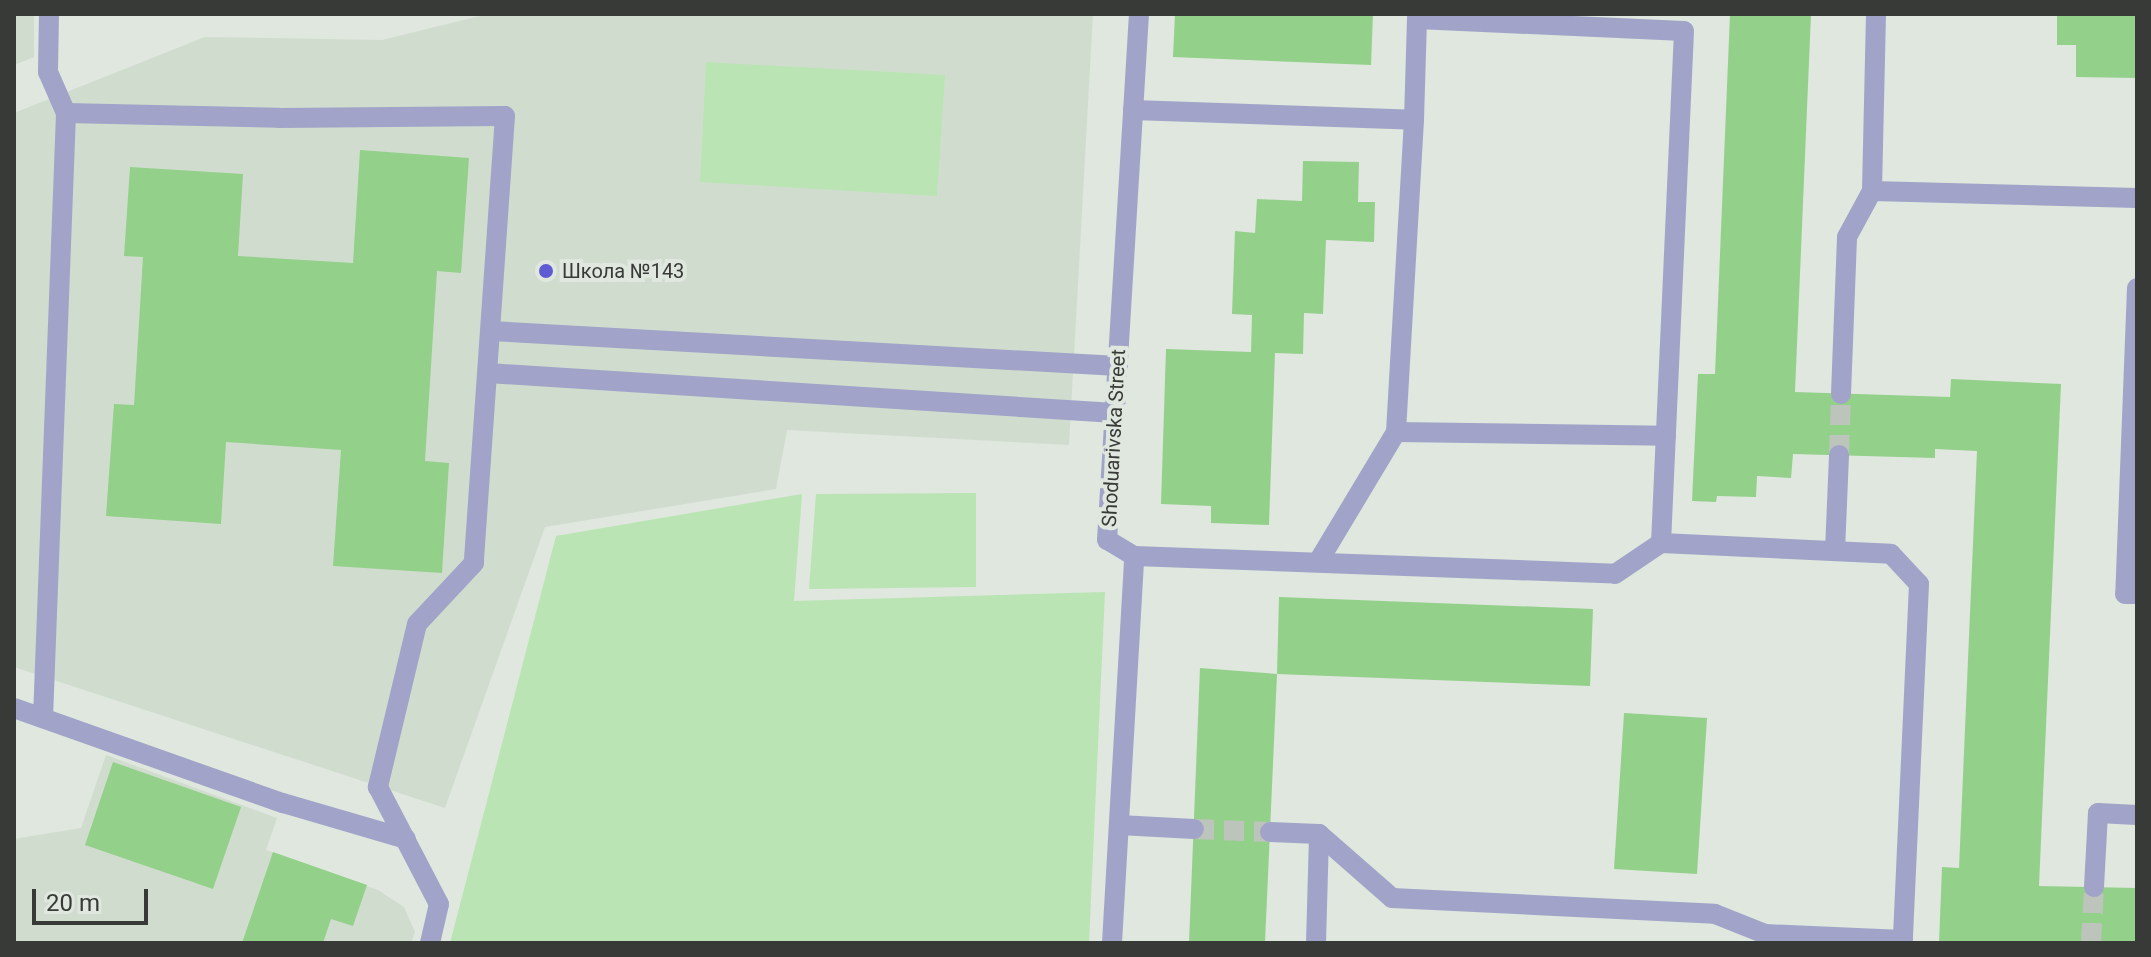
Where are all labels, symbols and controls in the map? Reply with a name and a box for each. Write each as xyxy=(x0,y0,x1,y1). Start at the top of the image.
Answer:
place label: Школа №143 xyxy=(562,259,684,283)
marker: Школа №143 xyxy=(537,262,555,280)
street label: Shoduarivska Street xyxy=(1097,349,1131,527)
scale bar xyxy=(36,873,152,923)
text: 20 m xyxy=(46,889,100,917)

